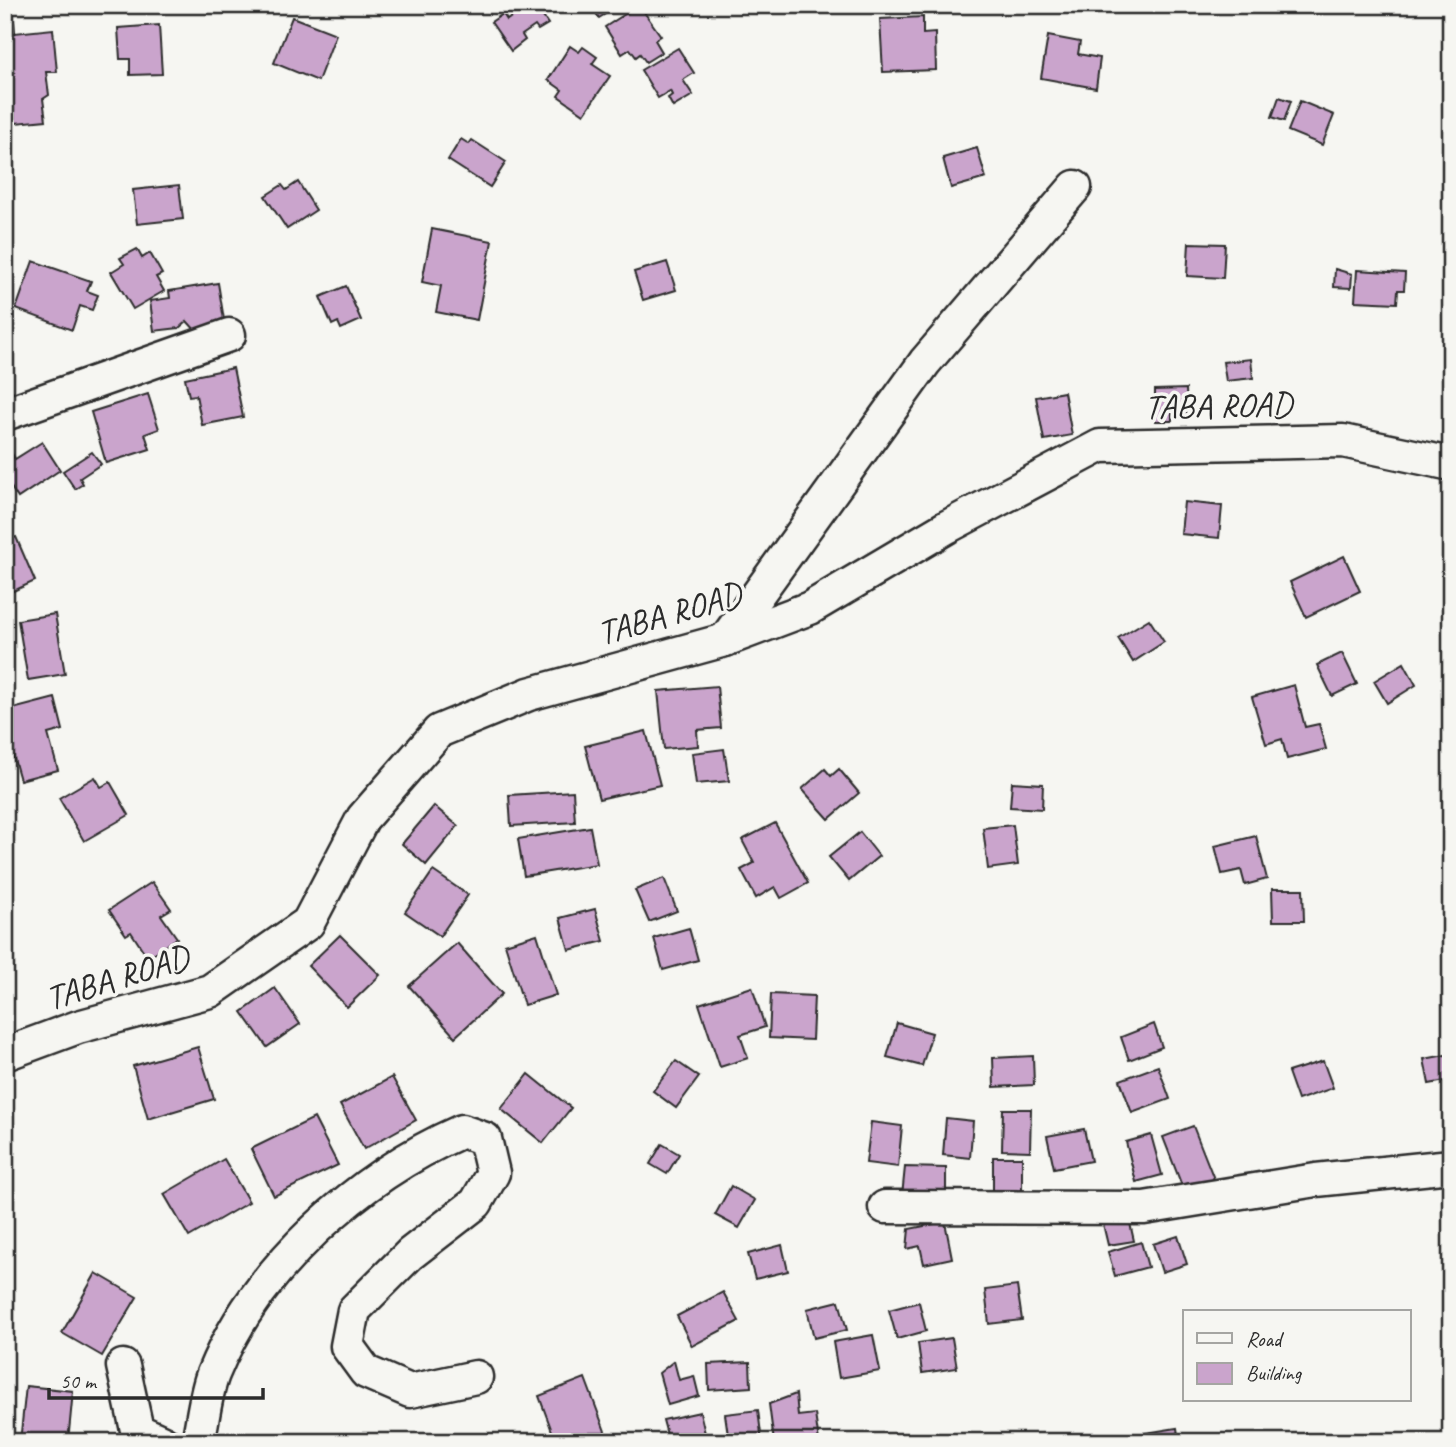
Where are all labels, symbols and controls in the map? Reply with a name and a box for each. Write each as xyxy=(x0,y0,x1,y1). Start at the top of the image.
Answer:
street label: TABA ROAD xyxy=(1144,382,1295,429)
street label: TABA ROAD xyxy=(592,571,749,655)
street label: TABA ROAD xyxy=(40,934,197,1021)
legend xyxy=(1183,1310,1410,1402)
text: Road xyxy=(1246,1326,1285,1352)
scale bar xyxy=(49,1356,262,1400)
text: Building xyxy=(1246,1360,1303,1386)
text: 50 m xyxy=(60,1368,98,1394)

